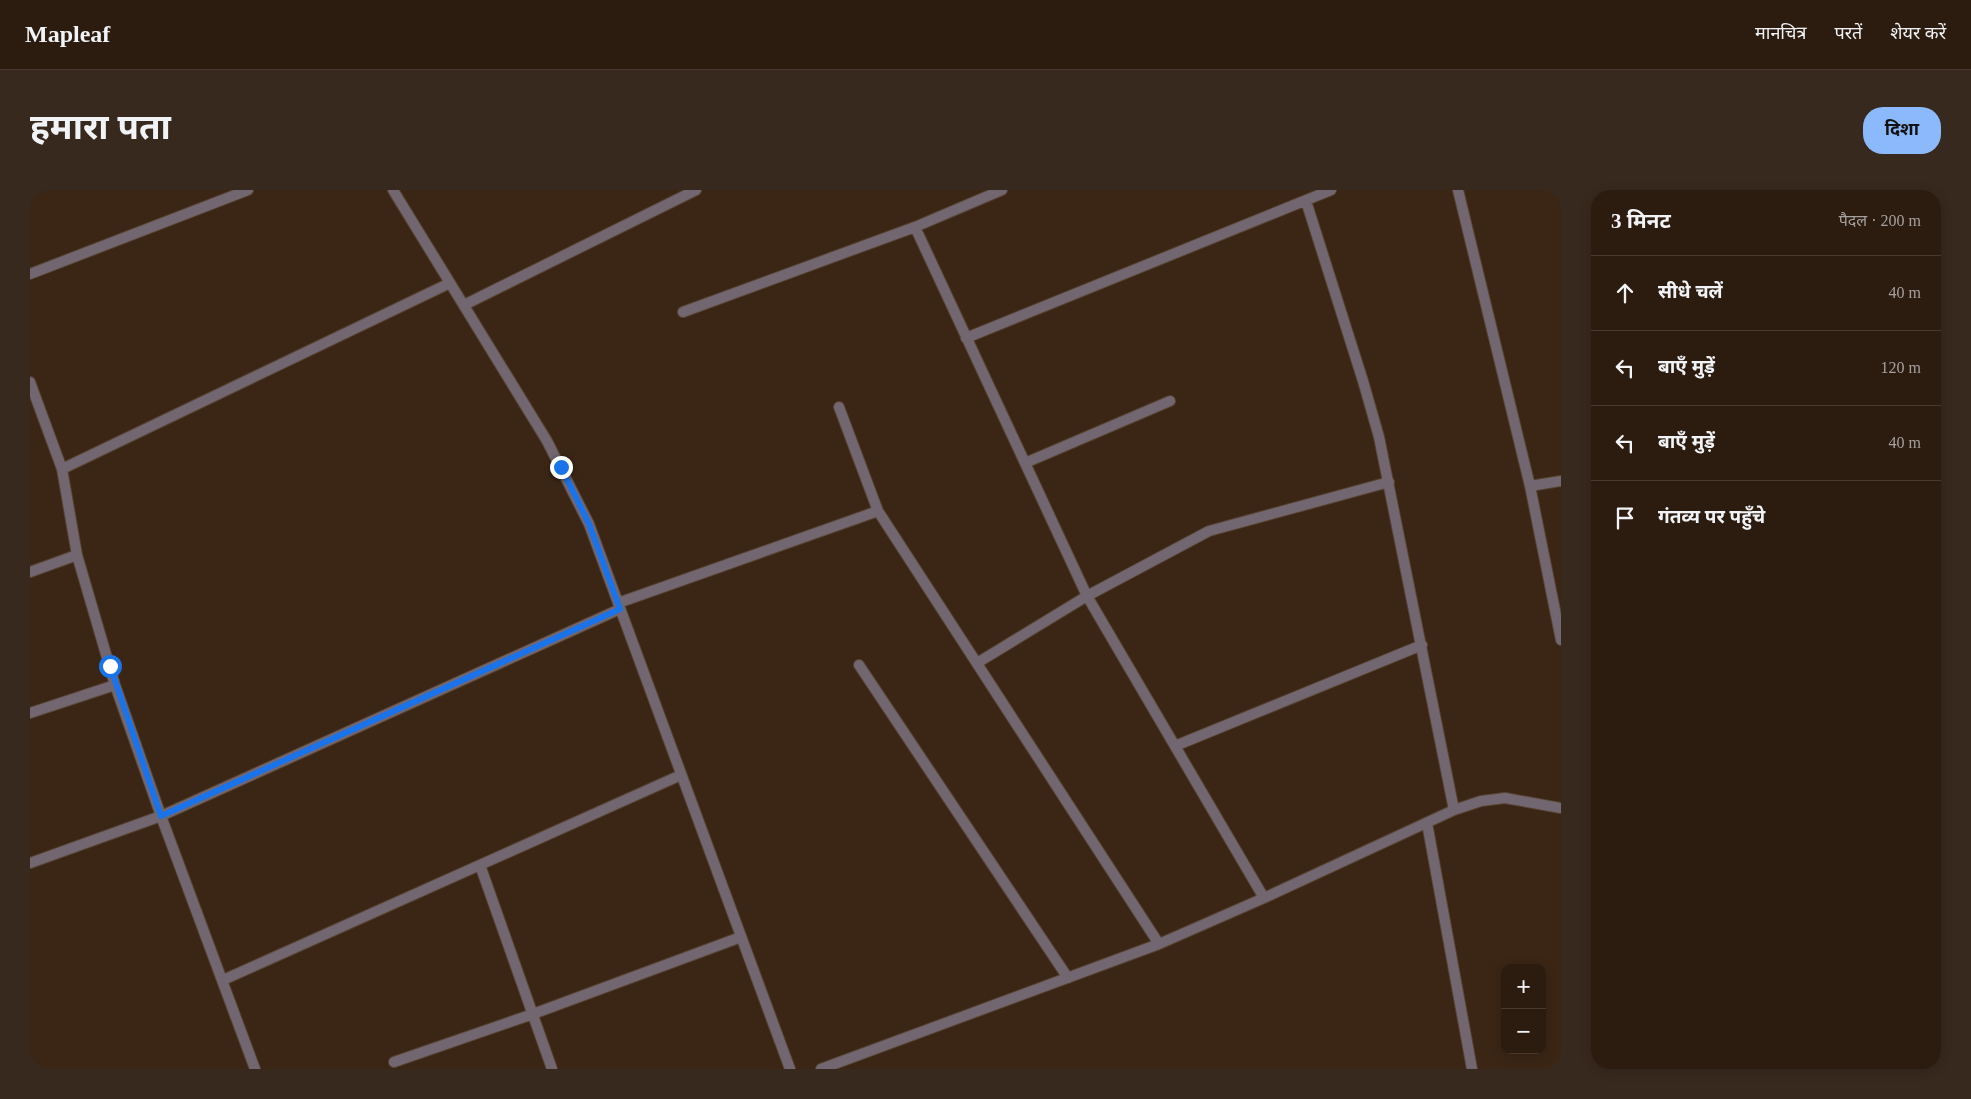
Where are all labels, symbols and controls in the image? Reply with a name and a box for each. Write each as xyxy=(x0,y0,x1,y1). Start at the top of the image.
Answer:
text: Mapleaf xyxy=(25,21,110,47)
text: मानचित्र xyxy=(1755,23,1806,43)
text: परतें xyxy=(1834,23,1862,43)
text: शेयर करें xyxy=(1890,23,1946,43)
button: दिशा xyxy=(1863,107,1941,154)
text: हमारा पता xyxy=(30,108,171,147)
text: 3 मिनट xyxy=(1611,209,1671,233)
text: पैदल · 200 m xyxy=(1839,212,1921,229)
icon: ahead xyxy=(1611,279,1639,307)
text: सीधे चलें xyxy=(1658,281,1723,302)
text: 40 m xyxy=(1889,284,1921,301)
icon: left xyxy=(1611,354,1639,382)
text: बाएँ मुड़ें xyxy=(1658,356,1715,377)
text: 120 m xyxy=(1881,359,1921,376)
icon: left xyxy=(1611,429,1639,457)
text: बाएँ मुड़ें xyxy=(1658,431,1715,452)
text: 40 m xyxy=(1889,434,1921,451)
route end xyxy=(550,456,573,479)
icon: arrive xyxy=(1611,504,1639,532)
text: गंतव्य पर पहुँचे xyxy=(1658,506,1765,527)
route start xyxy=(99,655,122,678)
map controls xyxy=(1501,964,1546,1054)
button: + xyxy=(1501,964,1546,1009)
button: − xyxy=(1501,1009,1546,1054)

